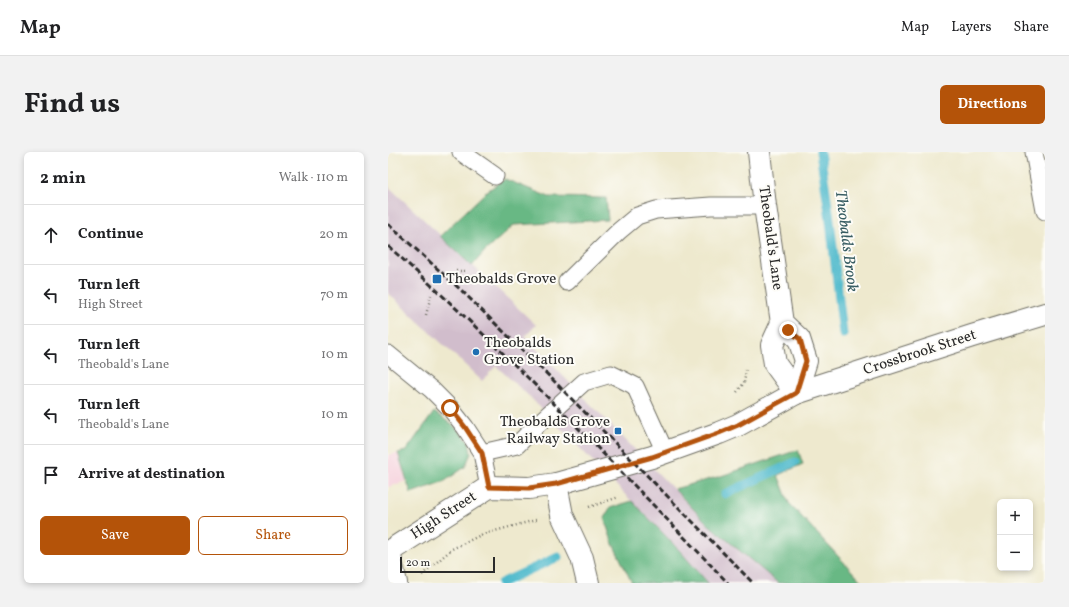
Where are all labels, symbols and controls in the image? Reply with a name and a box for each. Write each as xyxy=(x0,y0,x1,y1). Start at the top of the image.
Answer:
text: Map xyxy=(20,15,61,41)
text: Map xyxy=(901,18,929,37)
text: Layers xyxy=(951,18,991,37)
text: Share xyxy=(1013,18,1049,37)
text: Find us xyxy=(24,85,120,124)
button: Directions xyxy=(940,85,1045,124)
text: 2 min xyxy=(40,167,86,190)
text: Walk · 110 m xyxy=(279,169,348,187)
street label: Theobald's Lane xyxy=(752,184,788,292)
water label: Theobalds Brook xyxy=(829,189,863,294)
icon: ahead xyxy=(40,224,62,246)
text: Continue xyxy=(78,224,143,245)
text: 20 m xyxy=(319,226,348,244)
place label: Theobalds Grove xyxy=(446,269,556,290)
marker: Theobalds Grove xyxy=(431,273,443,285)
text: Turn left xyxy=(78,275,140,296)
icon: left xyxy=(40,284,62,306)
text: 70 m xyxy=(320,286,348,304)
text: High Street xyxy=(78,296,143,314)
route end xyxy=(779,321,797,339)
street label: Crossbrook Street xyxy=(861,325,979,381)
place label: Theobalds Grove Station xyxy=(484,333,575,371)
text: Turn left xyxy=(78,335,140,356)
icon: left xyxy=(40,344,62,366)
text: 10 m xyxy=(321,346,348,364)
marker: Theobalds Grove Station xyxy=(471,347,481,357)
text: Theobald's Lane xyxy=(78,356,169,374)
text: Turn left xyxy=(78,395,140,416)
route start xyxy=(441,399,459,417)
icon: left xyxy=(40,404,62,426)
text: 10 m xyxy=(321,406,348,424)
place label: Theobalds Grove Railway Station xyxy=(500,412,610,450)
text: Theobald's Lane xyxy=(78,416,169,434)
marker: Theobalds Grove Railway Station xyxy=(613,426,623,436)
icon: arrive xyxy=(40,464,62,486)
text: Arrive at destination xyxy=(78,464,225,485)
street label: High Street xyxy=(407,487,481,545)
map controls xyxy=(997,499,1033,571)
button: + xyxy=(997,499,1033,535)
button: Save xyxy=(40,516,190,555)
button: Share xyxy=(198,516,348,555)
button: − xyxy=(997,535,1033,571)
scale bar xyxy=(400,555,495,574)
text: 20 m xyxy=(406,556,430,571)

